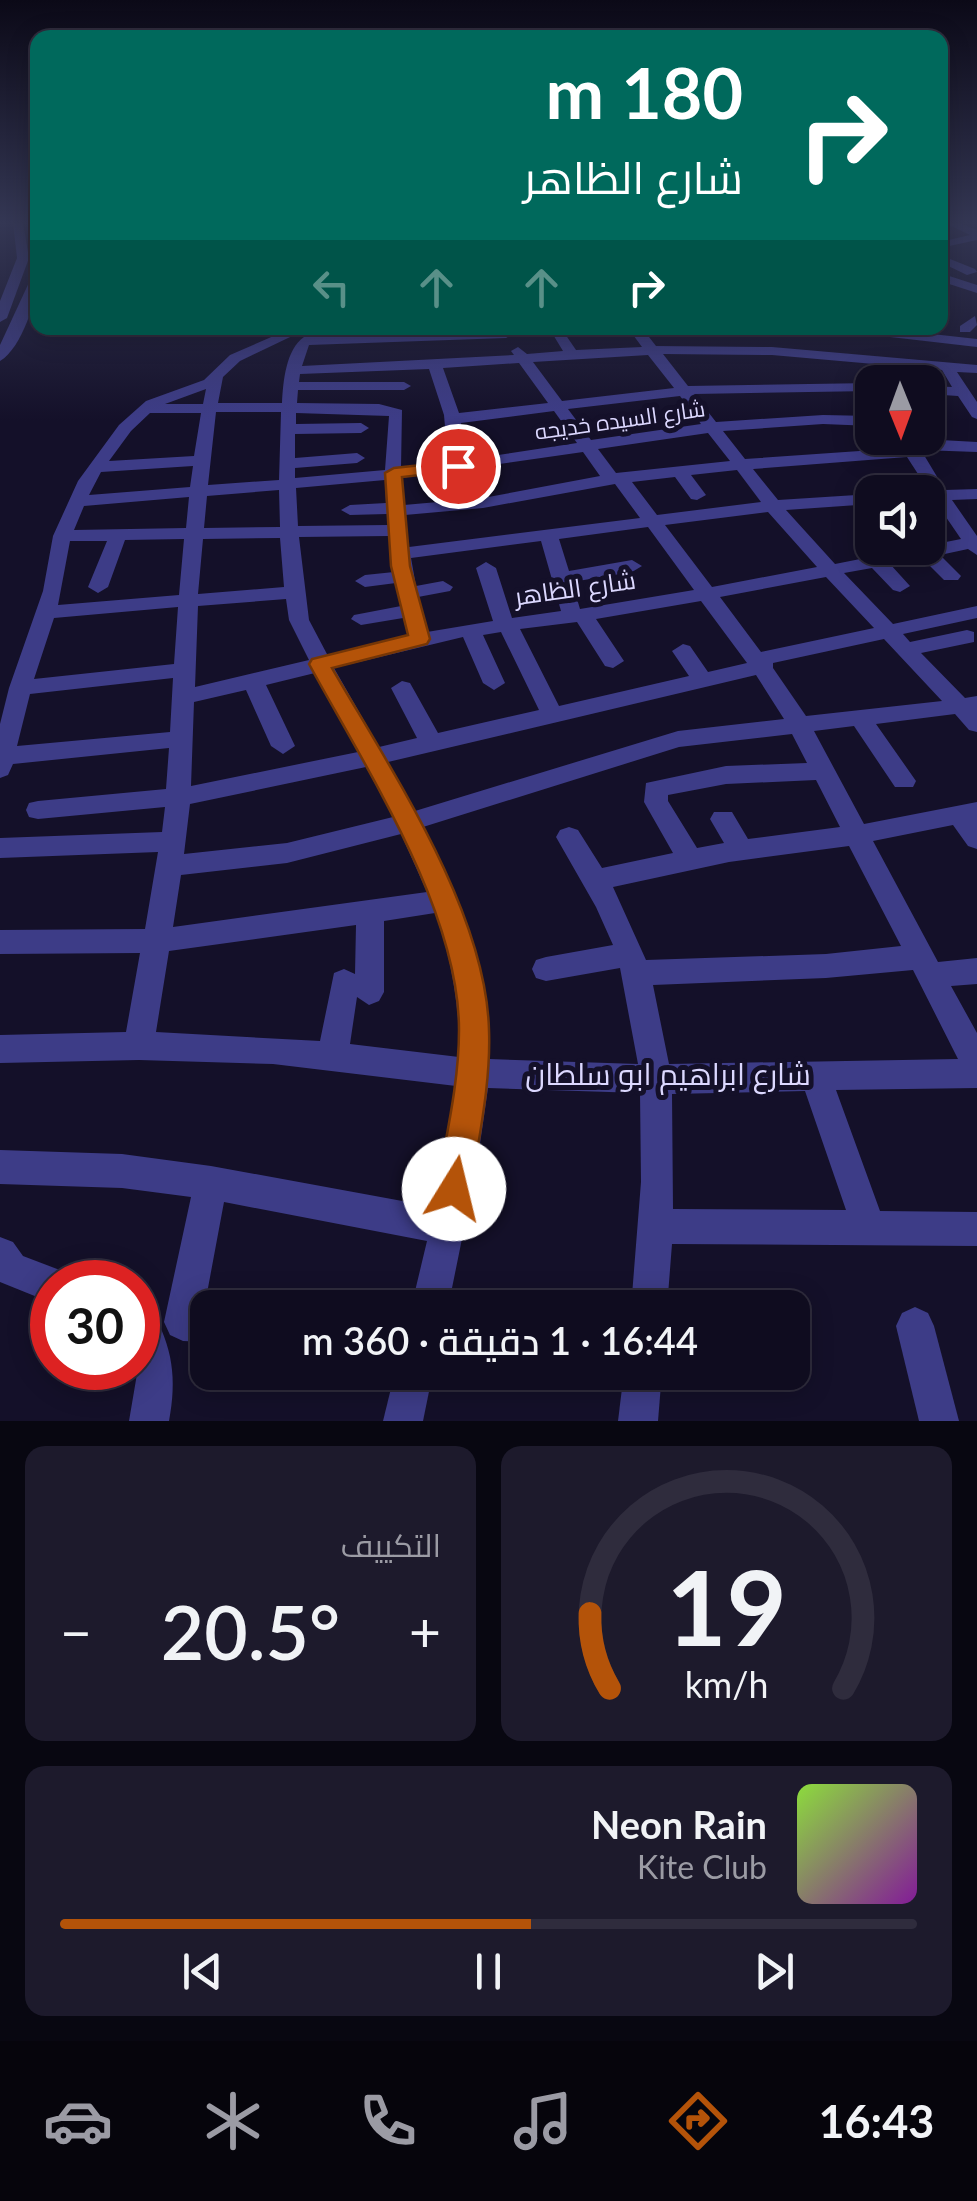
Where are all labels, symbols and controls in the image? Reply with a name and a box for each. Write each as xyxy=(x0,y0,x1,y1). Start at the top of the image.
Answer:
text: 180 m xyxy=(546,50,743,134)
icon: right xyxy=(778,70,908,200)
text: شارع الظاهر xyxy=(524,150,743,204)
icon: left xyxy=(304,260,359,315)
icon: ahead xyxy=(409,260,464,315)
icon: ahead xyxy=(514,260,569,315)
icon: right xyxy=(619,260,674,315)
north arrow xyxy=(855,365,945,455)
map controls xyxy=(855,365,945,565)
street label: شارع السيده خديجه xyxy=(533,394,707,447)
pin xyxy=(416,424,501,509)
icon: arrive xyxy=(431,439,486,494)
button: sound xyxy=(855,475,945,565)
street label: شارع الظاهر xyxy=(510,564,638,614)
street label: شارع ابراهيم ابو سلطان xyxy=(525,1055,811,1095)
position arrow xyxy=(402,1137,506,1241)
speed limit sign: 30 xyxy=(30,1260,160,1390)
text: 16:44 · 1 دقيقة · 360 m xyxy=(302,1317,698,1363)
text: التكييف xyxy=(341,1525,441,1564)
text: 19 xyxy=(666,1543,787,1668)
text: 20.5° xyxy=(161,1586,340,1676)
text: − xyxy=(60,1598,92,1664)
text: + xyxy=(409,1598,441,1664)
text: km/h xyxy=(685,1663,768,1706)
text: Neon Rain xyxy=(591,1801,767,1847)
text: Kite Club xyxy=(637,1847,767,1886)
icon: previous xyxy=(175,1944,230,1999)
icon: pause xyxy=(461,1944,516,1999)
icon: next xyxy=(747,1944,802,1999)
icon: car xyxy=(43,2086,113,2156)
icon: climate xyxy=(198,2086,268,2156)
icon: phone xyxy=(353,2086,423,2156)
icon: music xyxy=(508,2086,578,2156)
icon: directions xyxy=(663,2086,733,2156)
text: 16:43 xyxy=(818,2094,934,2148)

